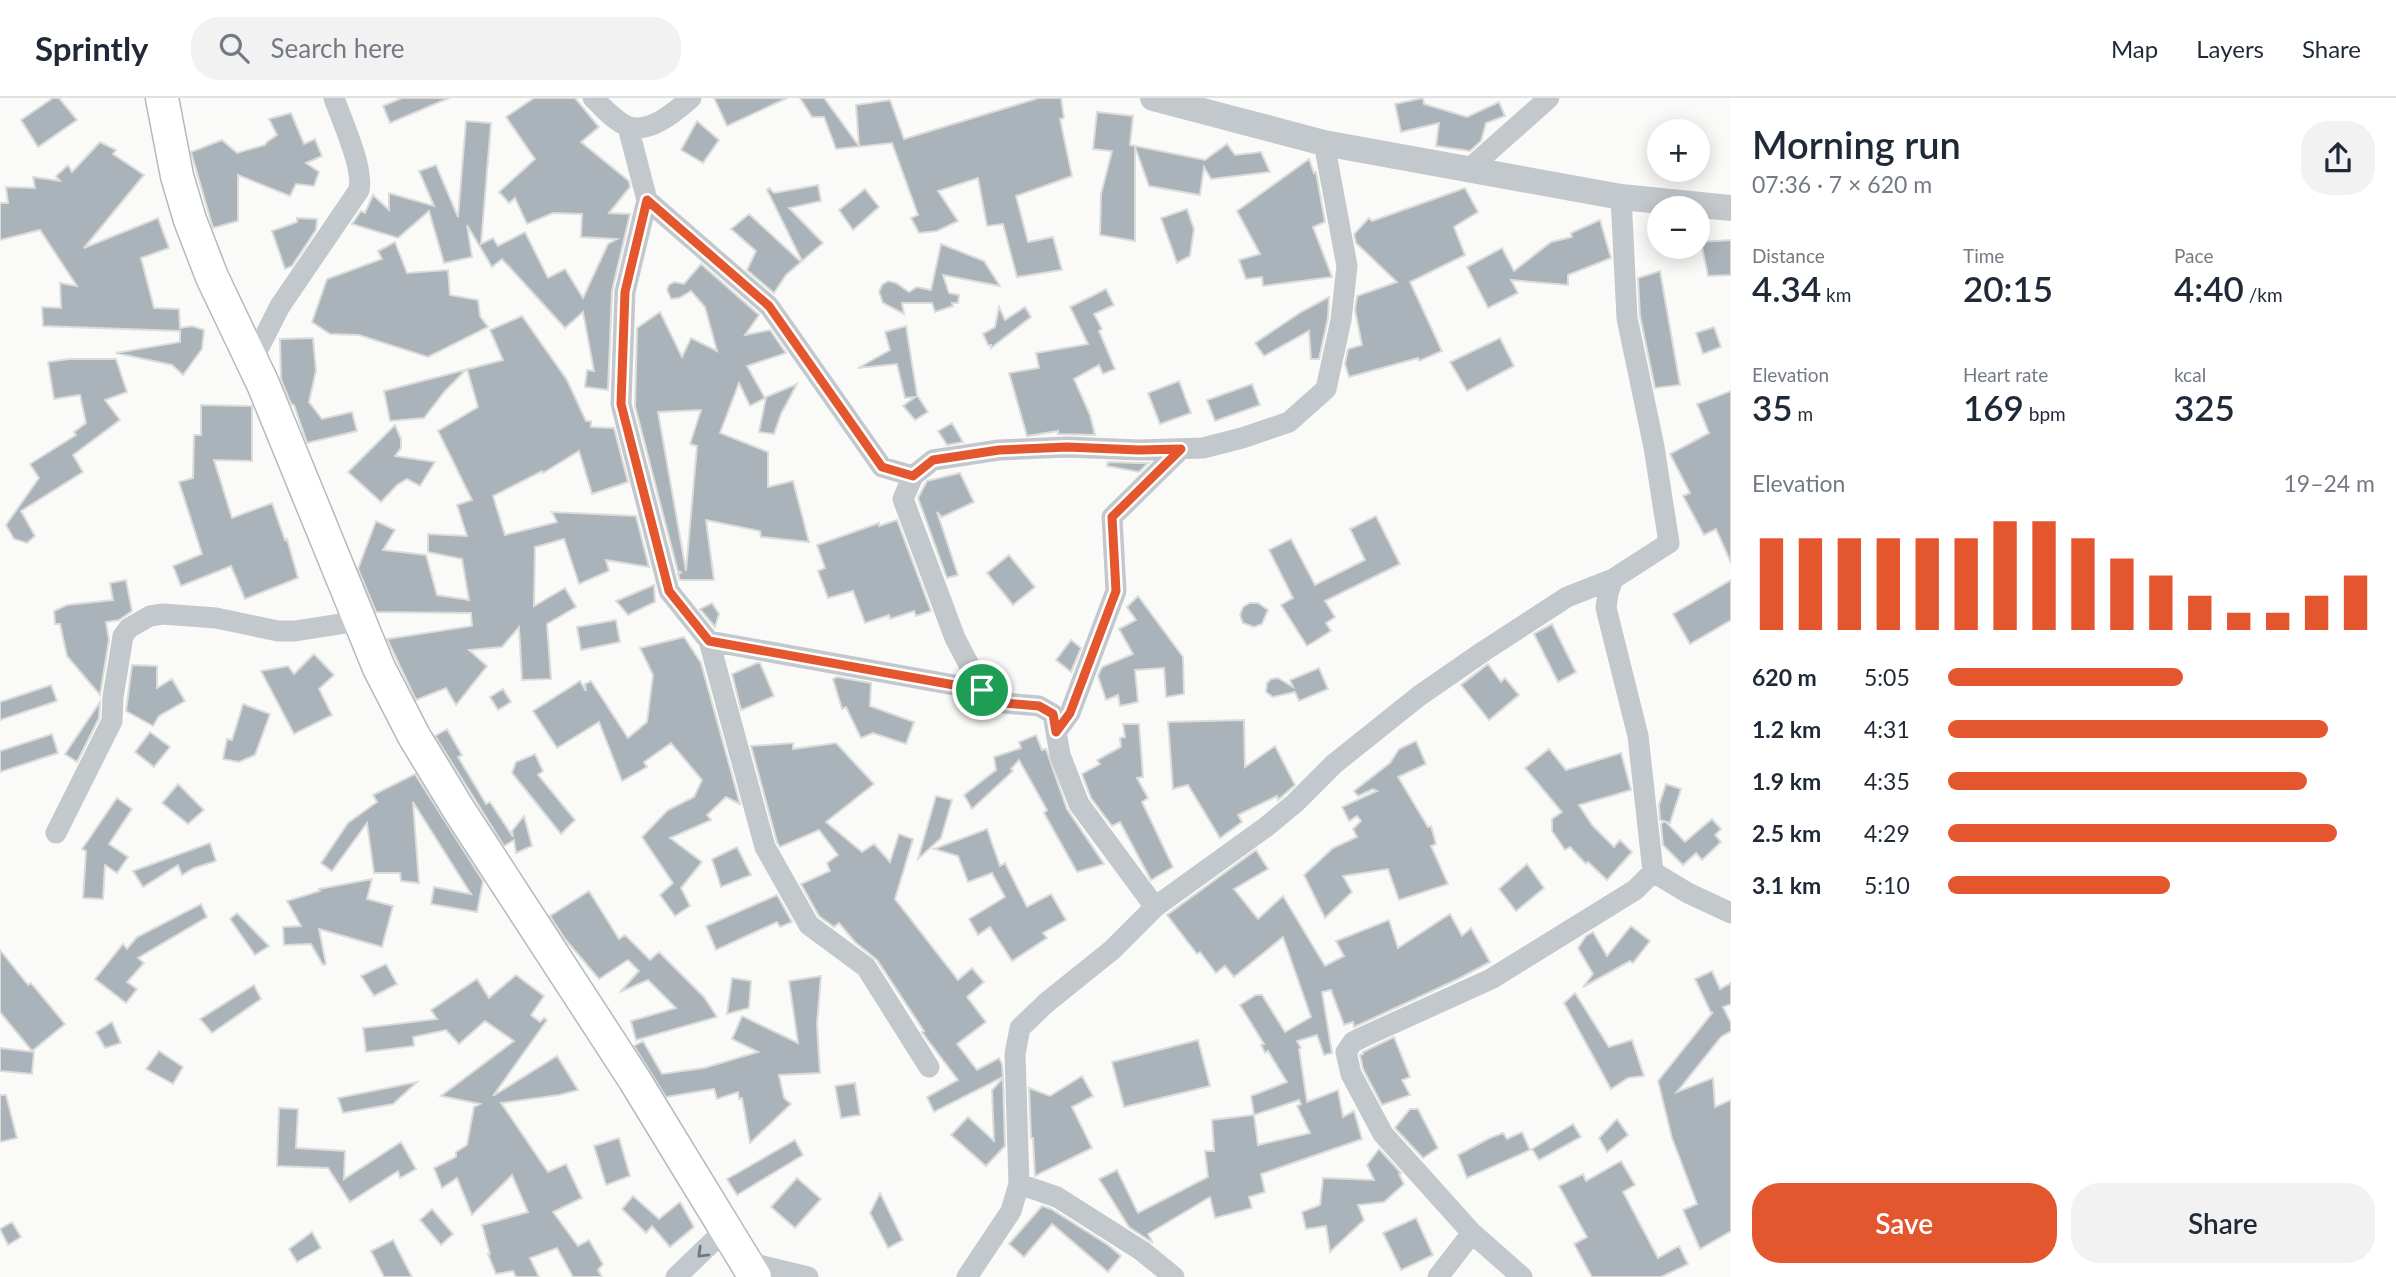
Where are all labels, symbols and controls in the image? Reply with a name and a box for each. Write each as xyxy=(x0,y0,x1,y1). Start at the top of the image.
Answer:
search box xyxy=(191,17,681,80)
text: Sprintly xyxy=(35,28,149,68)
icon: search xyxy=(215,29,253,67)
text: Search here xyxy=(271,32,405,64)
text: Map xyxy=(2111,34,2158,63)
text: Layers xyxy=(2196,34,2264,63)
text: Share xyxy=(2302,34,2361,63)
map controls xyxy=(1647,119,1710,259)
button: + xyxy=(1647,119,1710,182)
text: Morning run xyxy=(1752,121,1961,167)
button: share xyxy=(2301,121,2375,195)
text: 07:36 · 7 × 620 m xyxy=(1752,170,1932,198)
button: − xyxy=(1647,196,1710,259)
text: Distance xyxy=(1752,244,1825,267)
text: Time xyxy=(1963,244,2004,267)
text: Pace xyxy=(2174,244,2213,267)
text: 4.34 xyxy=(1752,267,1821,309)
text: 20:15 xyxy=(1963,267,2053,309)
text: 4:40 xyxy=(2174,267,2244,309)
text: km xyxy=(1821,283,1851,306)
text: /km xyxy=(2244,283,2283,306)
text: Elevation xyxy=(1752,363,1829,386)
text: Heart rate xyxy=(1963,363,2048,386)
text: kcal xyxy=(2174,363,2206,386)
text: 35 xyxy=(1752,386,1793,428)
text: 169 xyxy=(1963,386,2024,428)
text: 325 xyxy=(2174,386,2235,428)
text: m xyxy=(1793,402,1813,425)
text: bpm xyxy=(2024,402,2066,425)
text: Elevation xyxy=(1752,469,1845,497)
text: 19–24 m xyxy=(2283,469,2375,497)
pin xyxy=(952,660,1012,720)
text: 620 m xyxy=(1752,663,1817,691)
text: 5:05 xyxy=(1864,663,1910,691)
icon: arrive xyxy=(963,671,1001,709)
text: 1.2 km xyxy=(1752,715,1821,743)
text: 4:31 xyxy=(1864,715,1910,743)
text: 1.9 km xyxy=(1752,767,1821,795)
text: 4:35 xyxy=(1864,767,1910,795)
text: 2.5 km xyxy=(1752,819,1821,847)
text: 4:29 xyxy=(1864,819,1910,847)
text: 3.1 km xyxy=(1752,871,1821,899)
text: 5:10 xyxy=(1864,871,1910,899)
button: Save xyxy=(1752,1183,2057,1263)
button: Share xyxy=(2071,1183,2375,1263)
one-way arrow xyxy=(697,1244,710,1257)

